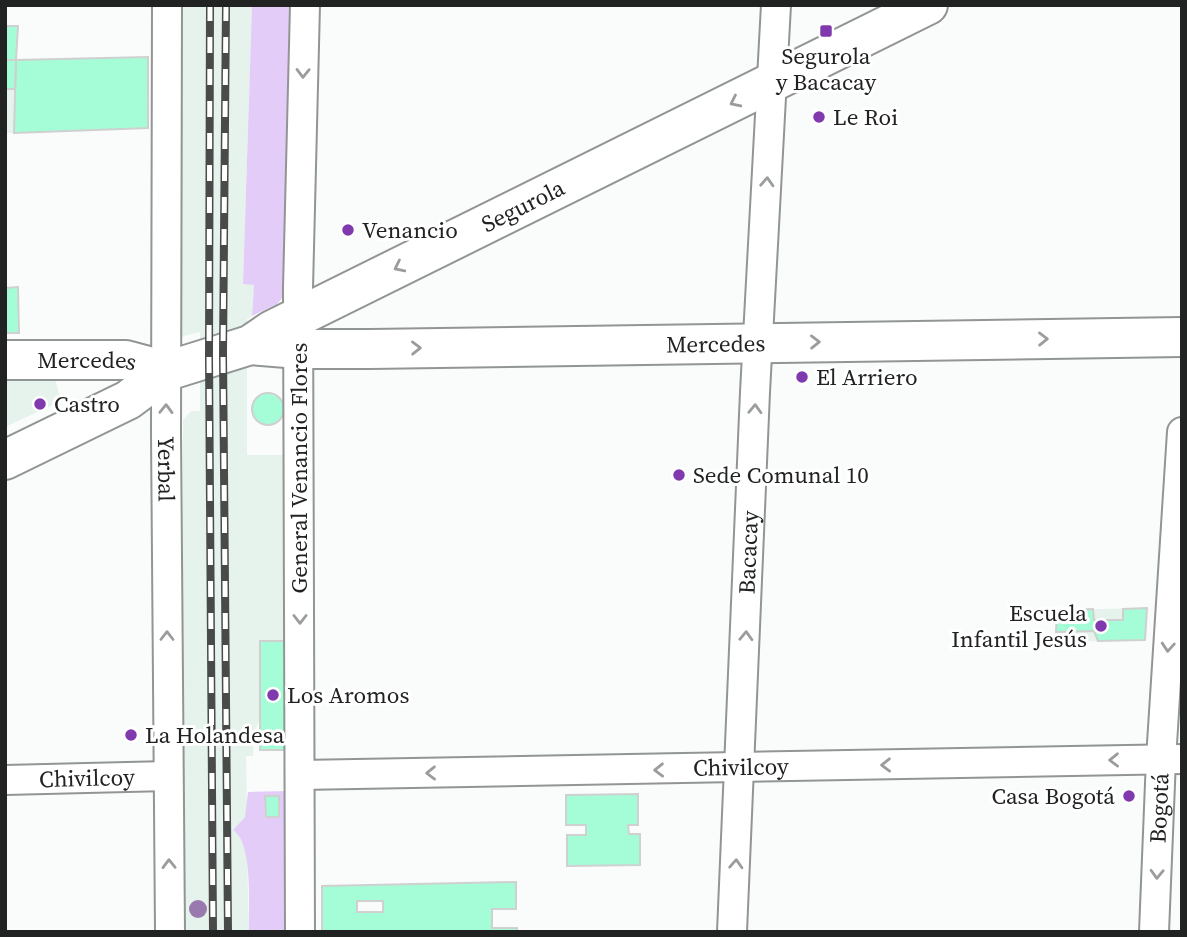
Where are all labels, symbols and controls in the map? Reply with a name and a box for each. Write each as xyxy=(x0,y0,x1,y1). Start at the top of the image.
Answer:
marker: Segurola y Bacacay xyxy=(818,23,834,39)
place label: Segurola y Bacacay xyxy=(776,40,877,98)
one-way arrow xyxy=(295,69,311,79)
one-way arrow xyxy=(730,93,742,107)
place label: Le Roi xyxy=(833,101,898,133)
marker: Le Roi xyxy=(811,109,827,125)
street label: Segurola xyxy=(476,171,570,240)
one-way arrow xyxy=(759,176,774,187)
place label: Venancio xyxy=(362,214,458,246)
marker: Venancio xyxy=(340,222,356,238)
one-way arrow xyxy=(394,258,406,272)
street label: Mercedes xyxy=(666,327,766,361)
one-way arrow xyxy=(1038,331,1048,347)
one-way arrow xyxy=(810,334,821,350)
one-way arrow xyxy=(411,340,422,356)
street label: General Venancio Flores xyxy=(283,343,315,593)
street label: Mercedes xyxy=(37,344,140,378)
place label: El Arriero xyxy=(816,361,918,393)
marker: El Arriero xyxy=(794,369,810,385)
place label: Castro xyxy=(54,388,120,420)
marker: Castro xyxy=(32,396,48,412)
one-way arrow xyxy=(158,403,174,413)
one-way arrow xyxy=(747,403,762,414)
street label: Yerbal xyxy=(150,436,183,502)
place label: Sede Comunal 10 xyxy=(693,459,869,491)
marker: Sede Comunal 10 xyxy=(671,467,687,483)
street label: Bacacay xyxy=(730,510,766,595)
place label: Escuela Infantil Jesús xyxy=(951,597,1087,655)
one-way arrow xyxy=(292,615,308,625)
marker: Escuela Infantil Jesús xyxy=(1093,618,1109,634)
one-way arrow xyxy=(159,630,175,641)
one-way arrow xyxy=(738,631,753,642)
one-way arrow xyxy=(1161,642,1176,653)
place label: Los Aromos xyxy=(287,679,409,711)
marker: Los Aromos xyxy=(265,687,281,703)
place label: La Holandesa xyxy=(145,719,285,751)
marker: La Holandesa xyxy=(123,727,139,743)
street label: Chivilcoy xyxy=(693,750,789,784)
one-way arrow xyxy=(1108,752,1118,768)
one-way arrow xyxy=(880,757,891,773)
street label: Chivilcoy xyxy=(39,761,135,795)
one-way arrow xyxy=(653,762,664,777)
one-way arrow xyxy=(425,765,436,781)
street label: Bogotá xyxy=(1142,772,1176,844)
place label: Casa Bogotá xyxy=(991,780,1115,812)
marker: Casa Bogotá xyxy=(1121,788,1137,804)
one-way arrow xyxy=(161,858,177,868)
one-way arrow xyxy=(728,858,743,869)
one-way arrow xyxy=(1149,869,1164,880)

